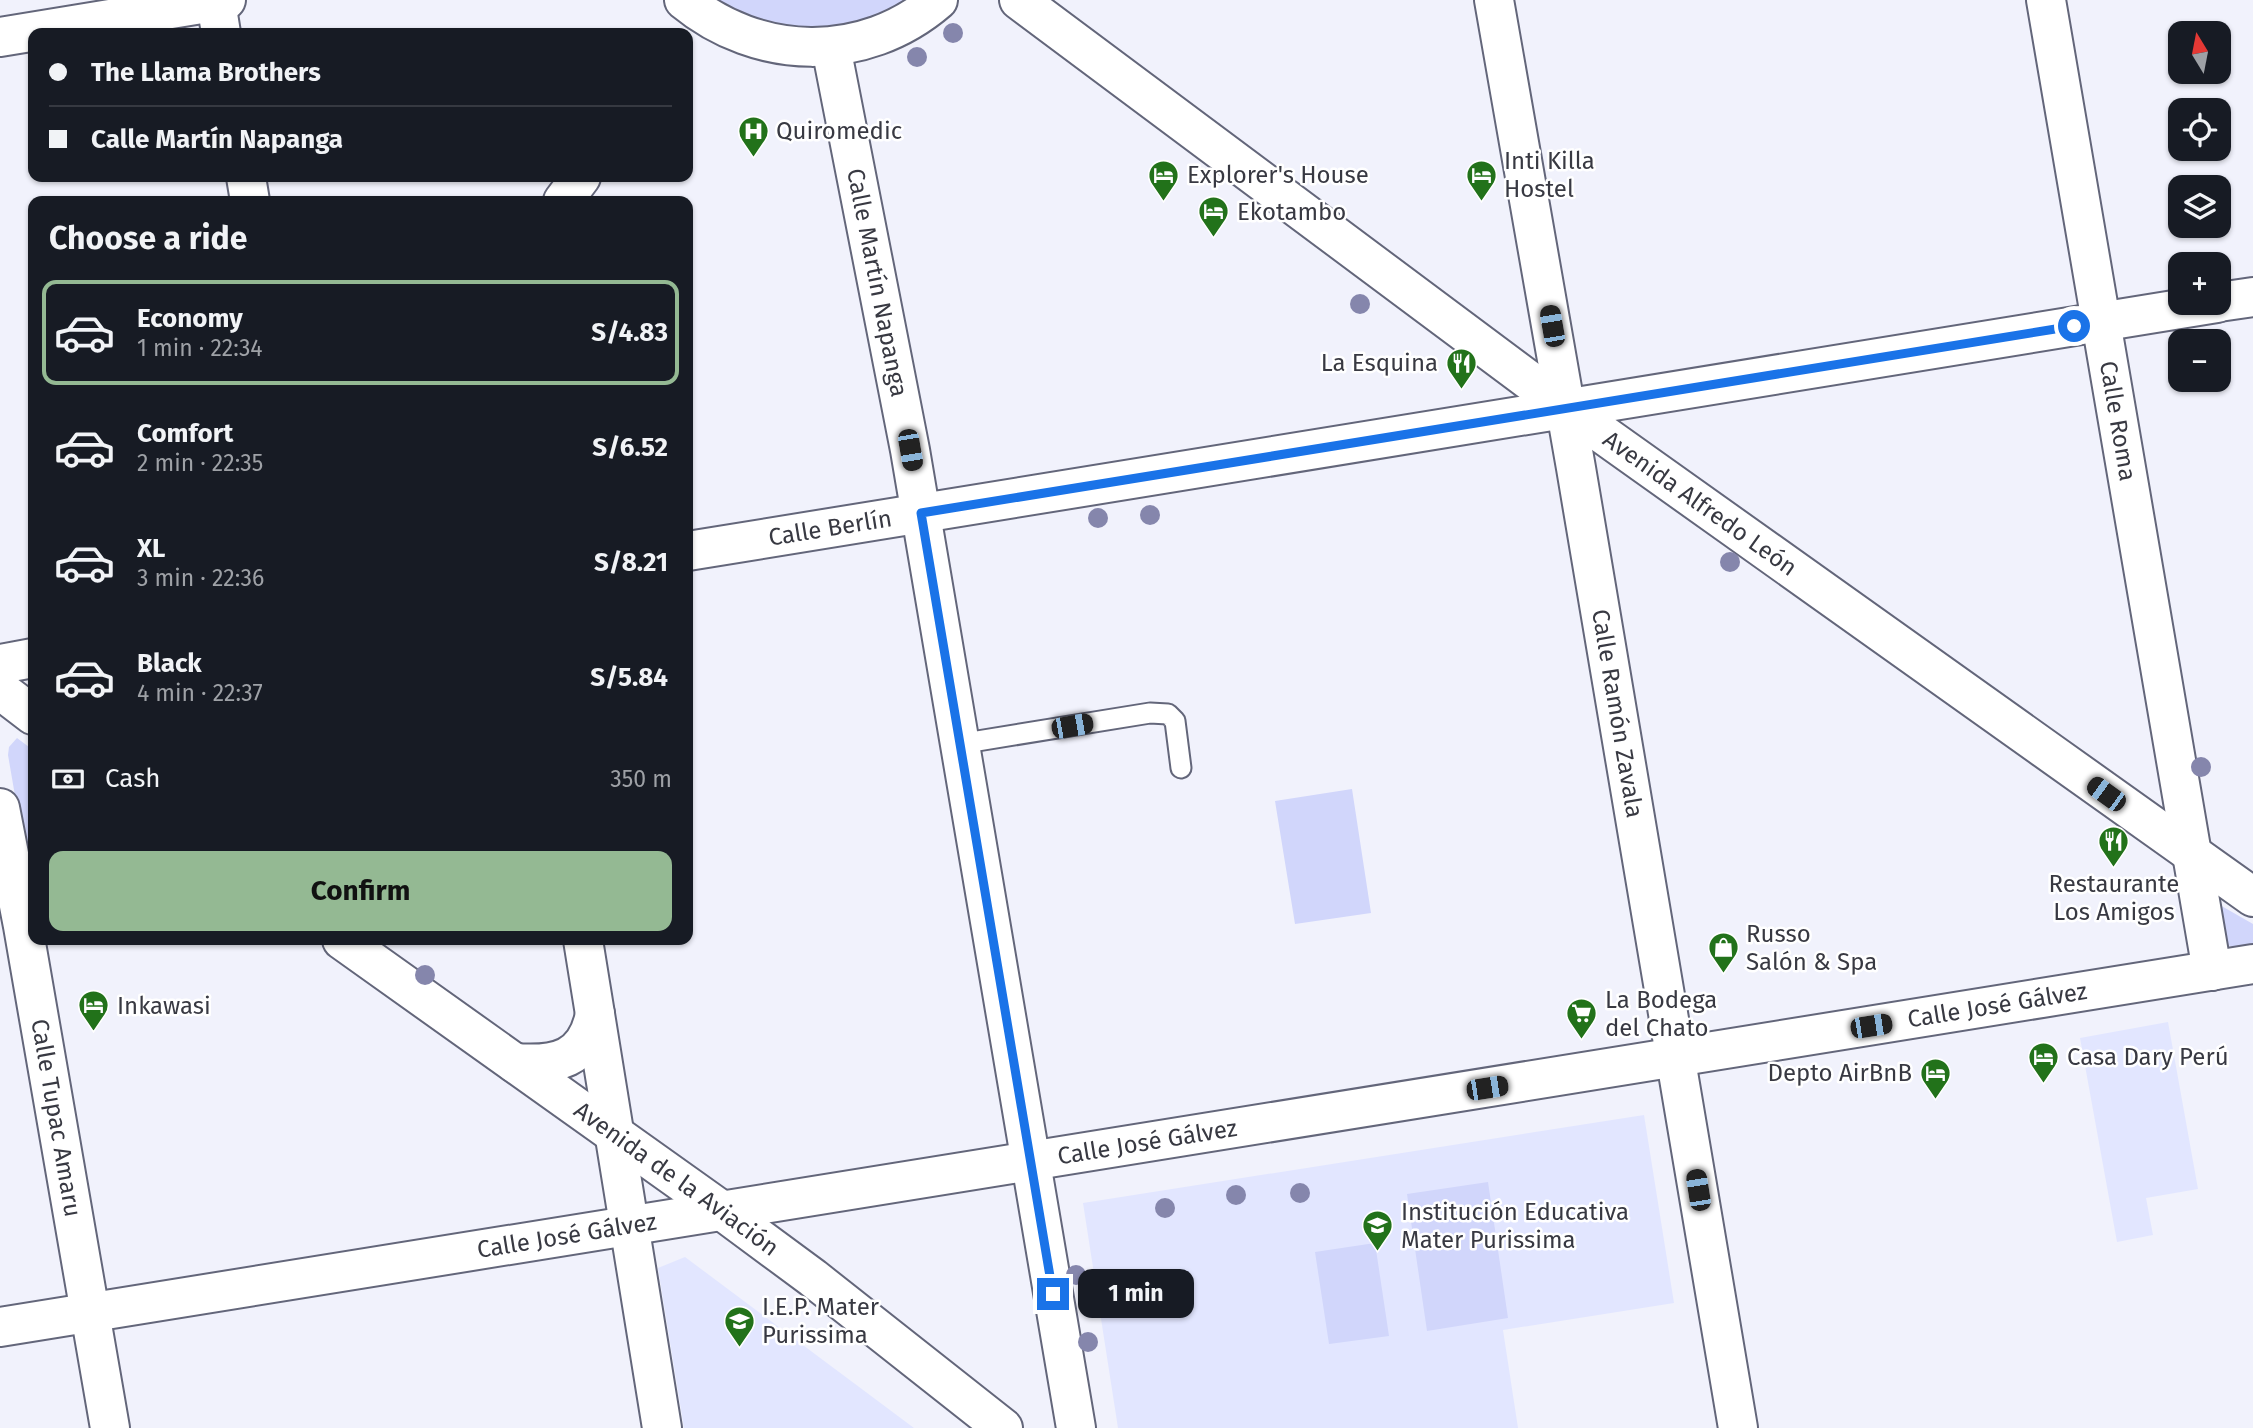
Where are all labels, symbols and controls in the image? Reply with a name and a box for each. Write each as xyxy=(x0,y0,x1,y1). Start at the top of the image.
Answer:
north arrow xyxy=(2168,21,2231,84)
map controls xyxy=(2168,21,2231,392)
text: The Llama Brothers xyxy=(91,57,321,88)
button: locate xyxy=(2168,98,2231,161)
hospital icon: Quiromedic xyxy=(736,114,770,158)
place label: Quiromedic xyxy=(776,117,902,145)
text: Calle Martín Napanga xyxy=(91,124,343,155)
place label: Inti Killa Hostel xyxy=(1504,147,1595,203)
hotel icon: Explorer's House xyxy=(1147,158,1181,202)
hotel icon: Inti Killa Hostel xyxy=(1464,158,1498,202)
place label: Explorer's House xyxy=(1187,161,1369,189)
street label: Calle Martín Napanga xyxy=(841,166,913,399)
button: layers xyxy=(2168,175,2231,238)
hotel icon: Ekotambo xyxy=(1197,195,1231,239)
place label: Ekotambo xyxy=(1237,198,1346,226)
text: Choose a ride xyxy=(49,219,247,257)
button: + xyxy=(2168,252,2231,315)
icon: car xyxy=(53,301,116,364)
text: Economy xyxy=(137,303,243,334)
car xyxy=(1539,303,1566,349)
route start xyxy=(2058,310,2090,342)
text: S/4.83 xyxy=(591,317,668,348)
button: − xyxy=(2168,329,2231,392)
text: 1 min · 22:34 xyxy=(137,334,263,362)
restaurant icon: La Esquina xyxy=(1444,346,1478,390)
place label: La Esquina xyxy=(1321,349,1438,377)
street label: Calle Roma xyxy=(2094,359,2142,483)
icon: car xyxy=(53,416,116,479)
text: Comfort xyxy=(137,418,233,449)
street label: Avenida Alfredo León xyxy=(1598,425,1802,582)
car xyxy=(897,427,924,473)
text: S/6.52 xyxy=(592,432,668,463)
text: 2 min · 22:35 xyxy=(137,449,263,477)
street label: Calle Berlín xyxy=(767,504,894,552)
icon: car xyxy=(53,531,116,594)
text: XL xyxy=(137,533,165,564)
text: S/8.21 xyxy=(594,547,668,578)
text: 3 min · 22:36 xyxy=(137,564,264,592)
street label: Calle Ramón Zavala xyxy=(1586,607,1649,820)
icon: car xyxy=(53,646,116,709)
text: Black xyxy=(137,648,202,679)
text: S/5.84 xyxy=(590,662,668,693)
text: 4 min · 22:37 xyxy=(137,679,263,707)
car xyxy=(1050,712,1095,740)
icon: cash xyxy=(49,760,87,798)
text: Cash xyxy=(105,763,161,794)
text: 350 m xyxy=(610,765,672,793)
car xyxy=(2083,773,2130,815)
restaurant icon: Restaurante Los Amigos xyxy=(2097,825,2131,869)
button: Confirm xyxy=(49,851,672,931)
place label: Restaurante Los Amigos xyxy=(2049,870,2179,926)
place label: Russo Salón & Spa xyxy=(1746,920,1877,976)
shop icon: Russo Salón & Spa xyxy=(1706,931,1740,975)
street label: Calle José Gálvez xyxy=(1905,977,2089,1033)
place label: La Bodega del Chato xyxy=(1605,986,1717,1042)
hotel icon: Inkawasi xyxy=(77,989,111,1033)
place label: Inkawasi xyxy=(117,992,211,1020)
supermarket icon: La Bodega del Chato xyxy=(1565,997,1599,1041)
car xyxy=(1849,1012,1894,1040)
street label: Calle Tupac Amaru xyxy=(25,1017,87,1219)
hotel icon: Casa Dary Perú xyxy=(2027,1040,2061,1084)
place label: Casa Dary Perú xyxy=(2067,1043,2229,1071)
hotel icon: Depto AirBnB xyxy=(1918,1056,1952,1100)
place label: Depto AirBnB xyxy=(1767,1059,1912,1087)
car xyxy=(1465,1074,1510,1102)
street label: Avenida de la Aviación xyxy=(569,1096,784,1262)
street label: Calle José Gálvez xyxy=(1055,1114,1239,1170)
car xyxy=(1685,1168,1712,1212)
place label: Institución Educativa Mater Purissima xyxy=(1401,1198,1629,1254)
street label: Calle José Gálvez xyxy=(475,1207,658,1264)
school or university icon: Institución Educativa Mater Purissima xyxy=(1361,1209,1395,1253)
callout: 1 min xyxy=(1078,1270,1193,1318)
route end xyxy=(1037,1278,1069,1310)
text: 1 min xyxy=(1108,1279,1164,1307)
place label: I.E.P. Mater Purissima xyxy=(762,1293,880,1349)
school or university icon: I.E.P. Mater Purissima xyxy=(722,1304,756,1348)

